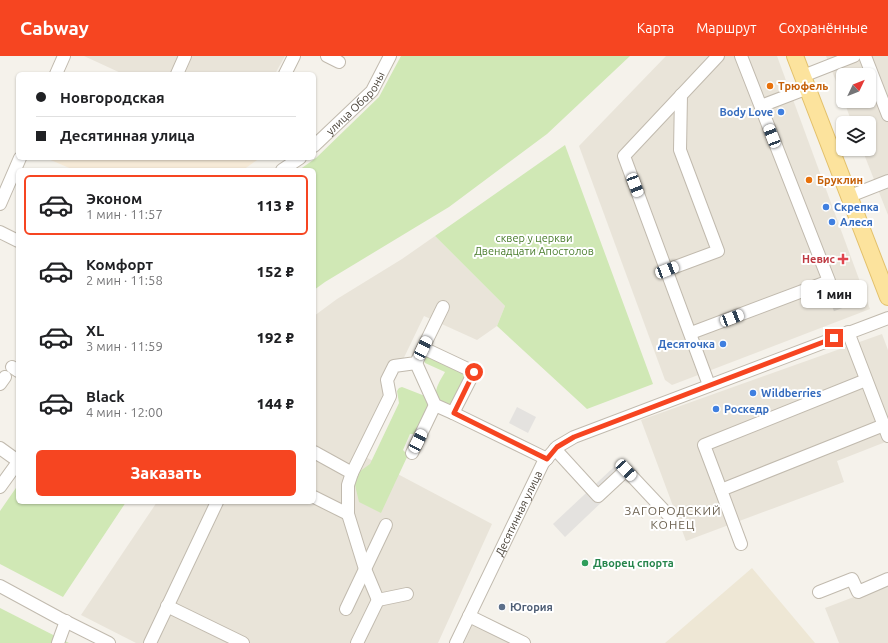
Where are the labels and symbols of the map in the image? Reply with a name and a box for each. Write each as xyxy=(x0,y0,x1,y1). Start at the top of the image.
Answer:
north arrow xyxy=(836,68,876,108)
street label: улица Обороны xyxy=(324,70,387,137)
place label: Трюфель xyxy=(778,80,828,92)
marker: Трюфель xyxy=(765,81,775,91)
place label: Body Love xyxy=(719,106,773,118)
marker: Body Love xyxy=(776,107,786,117)
car xyxy=(762,123,782,149)
car xyxy=(625,172,645,198)
place label: Бруклин xyxy=(817,174,863,186)
marker: Бруклин xyxy=(804,175,814,185)
place label: Скрепка xyxy=(834,201,879,213)
marker: Скрепка xyxy=(821,202,831,212)
place label: Алеся xyxy=(840,216,873,228)
marker: Алеся xyxy=(827,217,837,227)
park label: сквер у церкви Двенадцати Апостолов xyxy=(474,232,594,257)
place label: Невис xyxy=(802,253,836,265)
marker: Невис xyxy=(838,254,848,264)
car xyxy=(654,260,680,280)
callout: 1 мин xyxy=(801,280,867,308)
car xyxy=(719,308,745,328)
route end xyxy=(825,329,843,347)
car xyxy=(412,335,434,361)
place label: Десяточка xyxy=(658,338,715,350)
marker: Десяточка xyxy=(718,339,728,349)
route start xyxy=(465,363,483,381)
place label: Wildberries xyxy=(761,387,821,399)
marker: Wildberries xyxy=(748,388,758,398)
place label: Роскедр xyxy=(724,403,769,415)
marker: Роскедр xyxy=(711,404,721,414)
car xyxy=(407,428,429,454)
car xyxy=(613,457,639,483)
street label: Десятинная улица xyxy=(493,469,544,558)
district label: ЗАГОРОДСКИЙ КОНЕЦ xyxy=(624,504,722,531)
place label: Дворец спорта xyxy=(593,557,674,569)
marker: Дворец спорта xyxy=(580,558,590,568)
place label: Югория xyxy=(510,601,553,613)
marker: Югория xyxy=(497,602,507,612)

